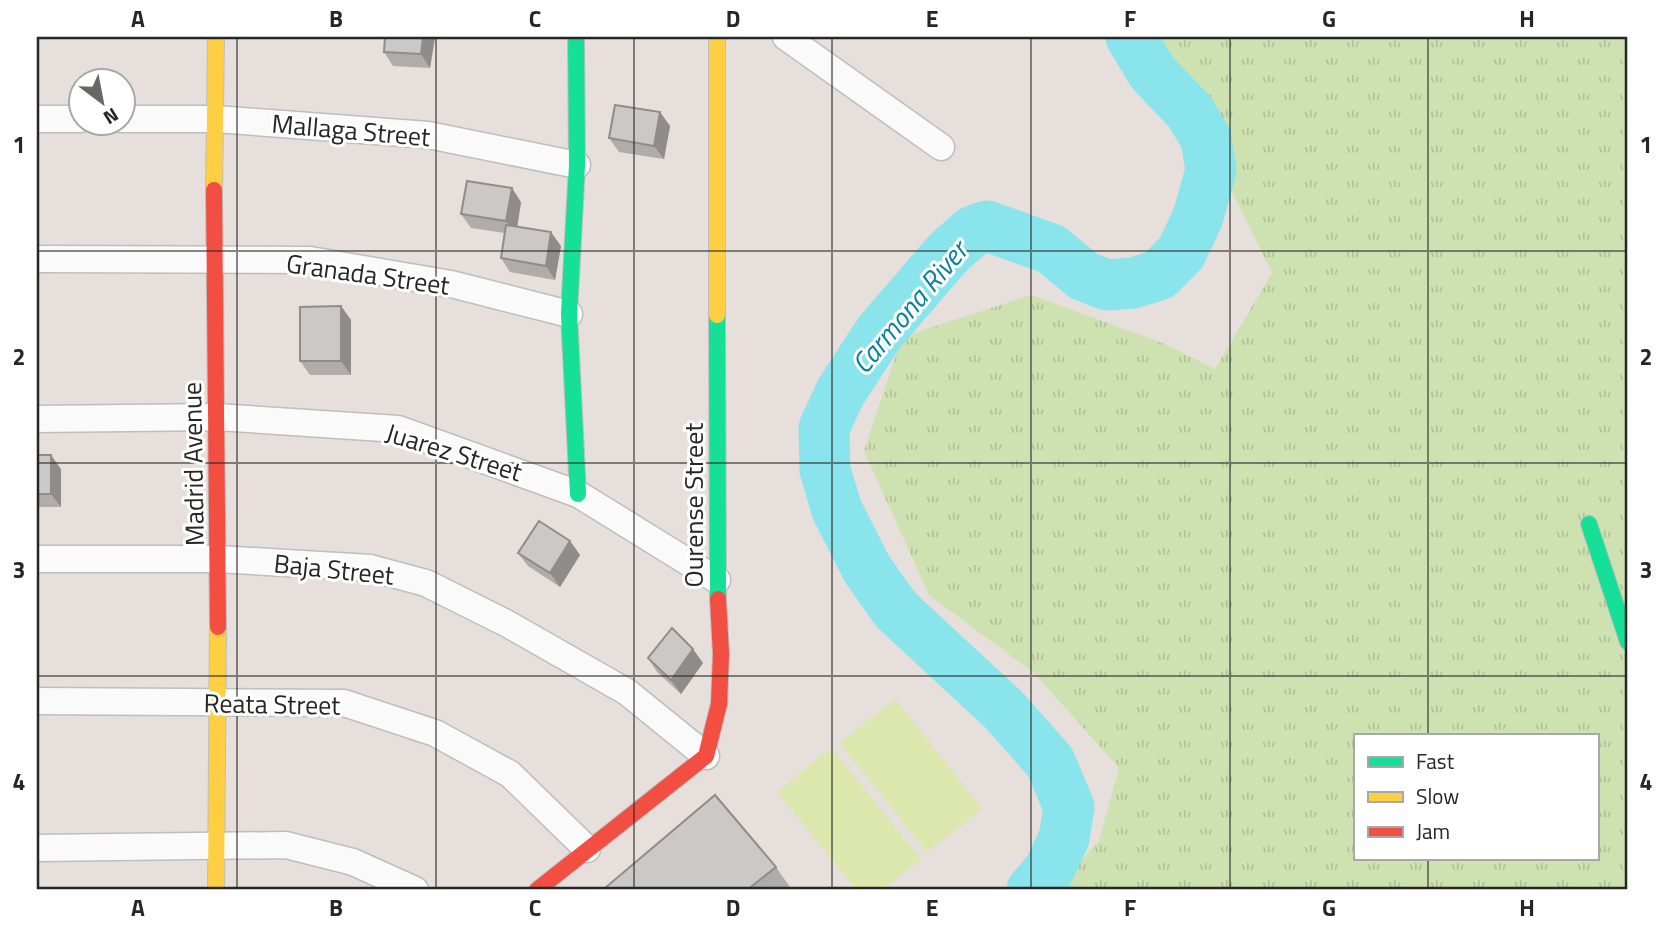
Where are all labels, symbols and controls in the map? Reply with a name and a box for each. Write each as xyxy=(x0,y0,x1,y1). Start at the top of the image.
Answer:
text: A xyxy=(131,1,145,36)
text: B xyxy=(329,1,343,36)
text: C xyxy=(529,1,541,36)
text: D xyxy=(726,1,740,36)
text: E xyxy=(926,1,938,36)
text: F xyxy=(1124,1,1136,36)
text: G xyxy=(1322,1,1336,36)
text: H xyxy=(1519,1,1535,36)
north arrow xyxy=(66,66,136,136)
text: N xyxy=(98,101,125,133)
street label: Mallaga Street xyxy=(270,104,432,156)
text: 1 xyxy=(13,127,25,162)
text: 1 xyxy=(1640,127,1652,162)
water label: Carmona River xyxy=(840,229,980,383)
street label: Granada Street xyxy=(284,243,452,305)
text: 2 xyxy=(13,339,25,374)
text: 2 xyxy=(1640,339,1652,374)
street label: Madrid Avenue xyxy=(172,382,214,546)
street label: Juarez Street xyxy=(381,413,527,491)
street label: Ourense Street xyxy=(674,423,713,587)
street label: Baja Street xyxy=(272,543,396,595)
text: 3 xyxy=(13,552,25,587)
text: 3 xyxy=(1640,552,1652,587)
street label: Reata Street xyxy=(203,683,341,725)
legend xyxy=(1354,734,1598,860)
text: Fast xyxy=(1416,745,1455,777)
text: 4 xyxy=(13,764,25,799)
text: 4 xyxy=(1640,764,1652,799)
text: Slow xyxy=(1416,780,1459,812)
text: Jam xyxy=(1416,815,1450,847)
text: A xyxy=(131,890,145,925)
text: B xyxy=(329,890,343,925)
text: C xyxy=(529,890,541,925)
text: D xyxy=(726,890,740,925)
text: E xyxy=(926,890,938,925)
text: F xyxy=(1124,890,1136,925)
text: G xyxy=(1322,890,1336,925)
text: H xyxy=(1519,890,1535,925)

